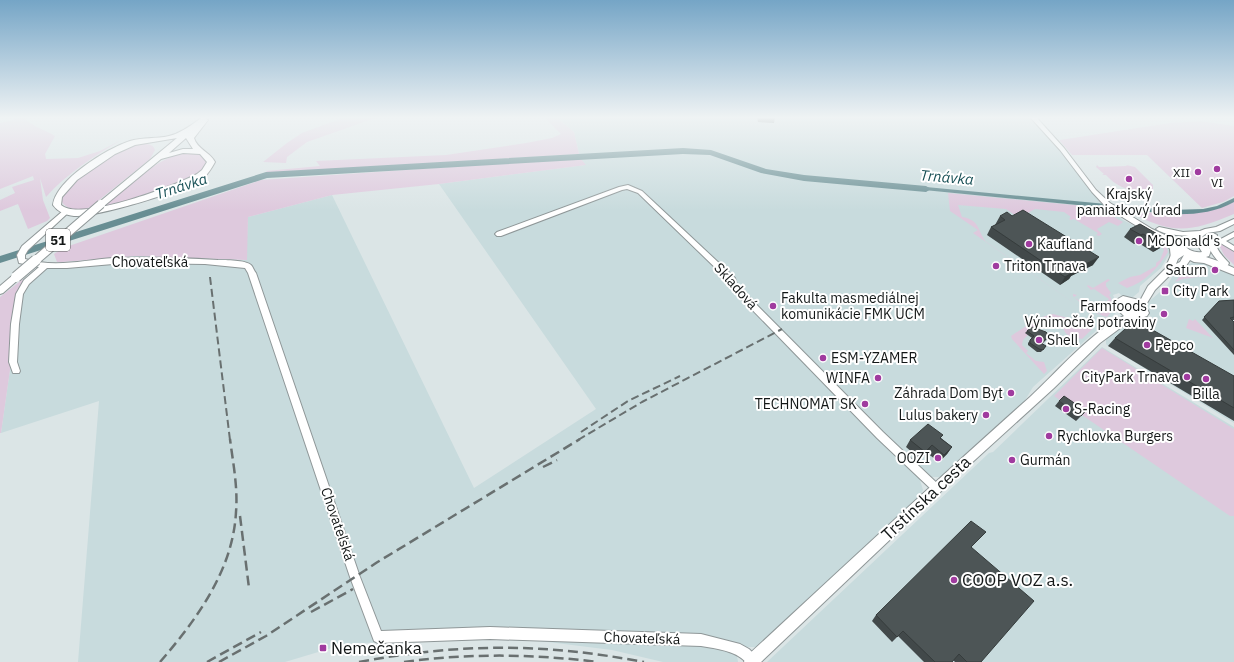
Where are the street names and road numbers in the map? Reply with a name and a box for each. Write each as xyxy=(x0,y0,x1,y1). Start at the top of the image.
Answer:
road number: 51 xyxy=(46,229,70,251)
street label: Chovateľská xyxy=(112,253,189,271)
street label: Skladová xyxy=(710,259,762,314)
street label: Trstínska cesta xyxy=(877,451,975,545)
street label: Chovateľská xyxy=(317,485,359,564)
street label: Chovateľská xyxy=(603,628,681,648)

